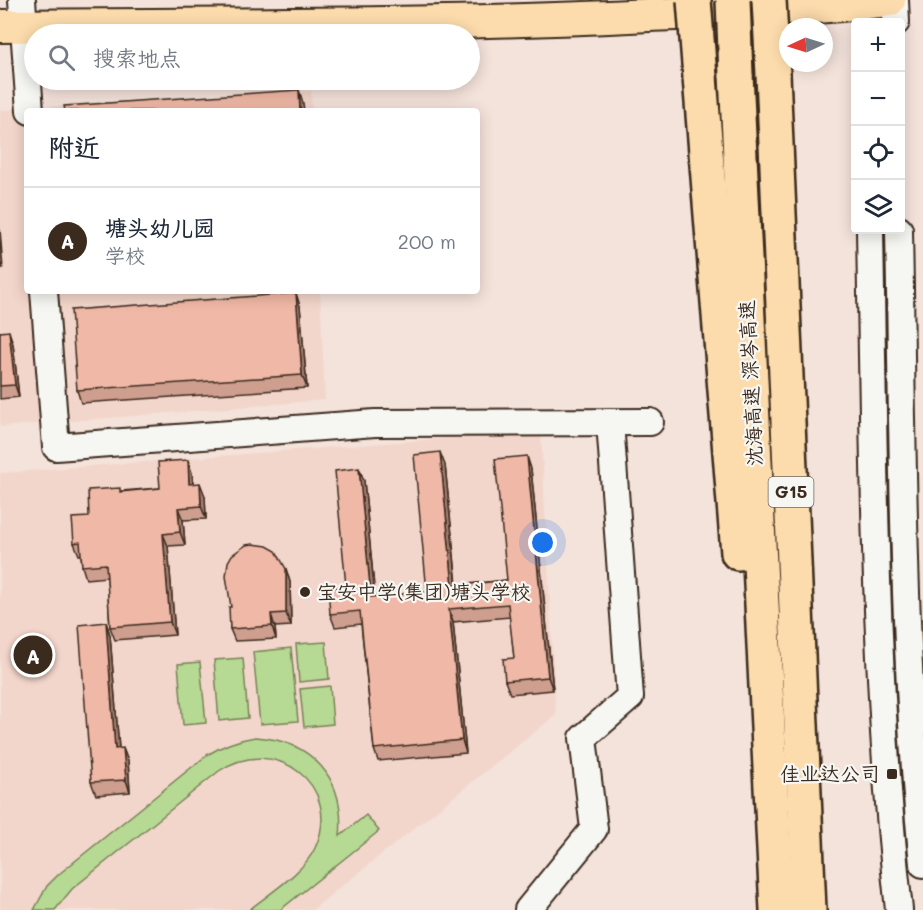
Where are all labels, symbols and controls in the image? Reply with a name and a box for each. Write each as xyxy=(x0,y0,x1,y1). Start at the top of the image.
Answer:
north arrow xyxy=(779,18,833,72)
map controls xyxy=(851,18,905,234)
button: + xyxy=(851,18,905,72)
search box xyxy=(24,24,480,90)
icon: search xyxy=(45,41,78,74)
text: 搜索地点 xyxy=(93,43,181,72)
button: − xyxy=(851,72,905,126)
button: locate xyxy=(851,126,905,180)
text: 附近 xyxy=(48,130,100,164)
button: layers xyxy=(851,180,905,234)
text: 塘头幼儿园 xyxy=(105,213,215,242)
text: A xyxy=(61,228,74,254)
text: 200 m xyxy=(398,228,456,254)
text: 学校 xyxy=(105,242,145,268)
street label: 沈海高速 深岑高速 xyxy=(733,299,767,467)
road number: G15 xyxy=(768,477,814,507)
your location xyxy=(528,528,557,557)
place label: 宝安中学(集团)塘头学校 xyxy=(317,578,531,604)
marker: 宝安中学(集团)塘头学校 xyxy=(298,585,312,599)
pin: A xyxy=(14,632,52,678)
place label: 佳业达公司 xyxy=(780,760,880,786)
marker: 佳业达公司 xyxy=(885,767,899,781)

